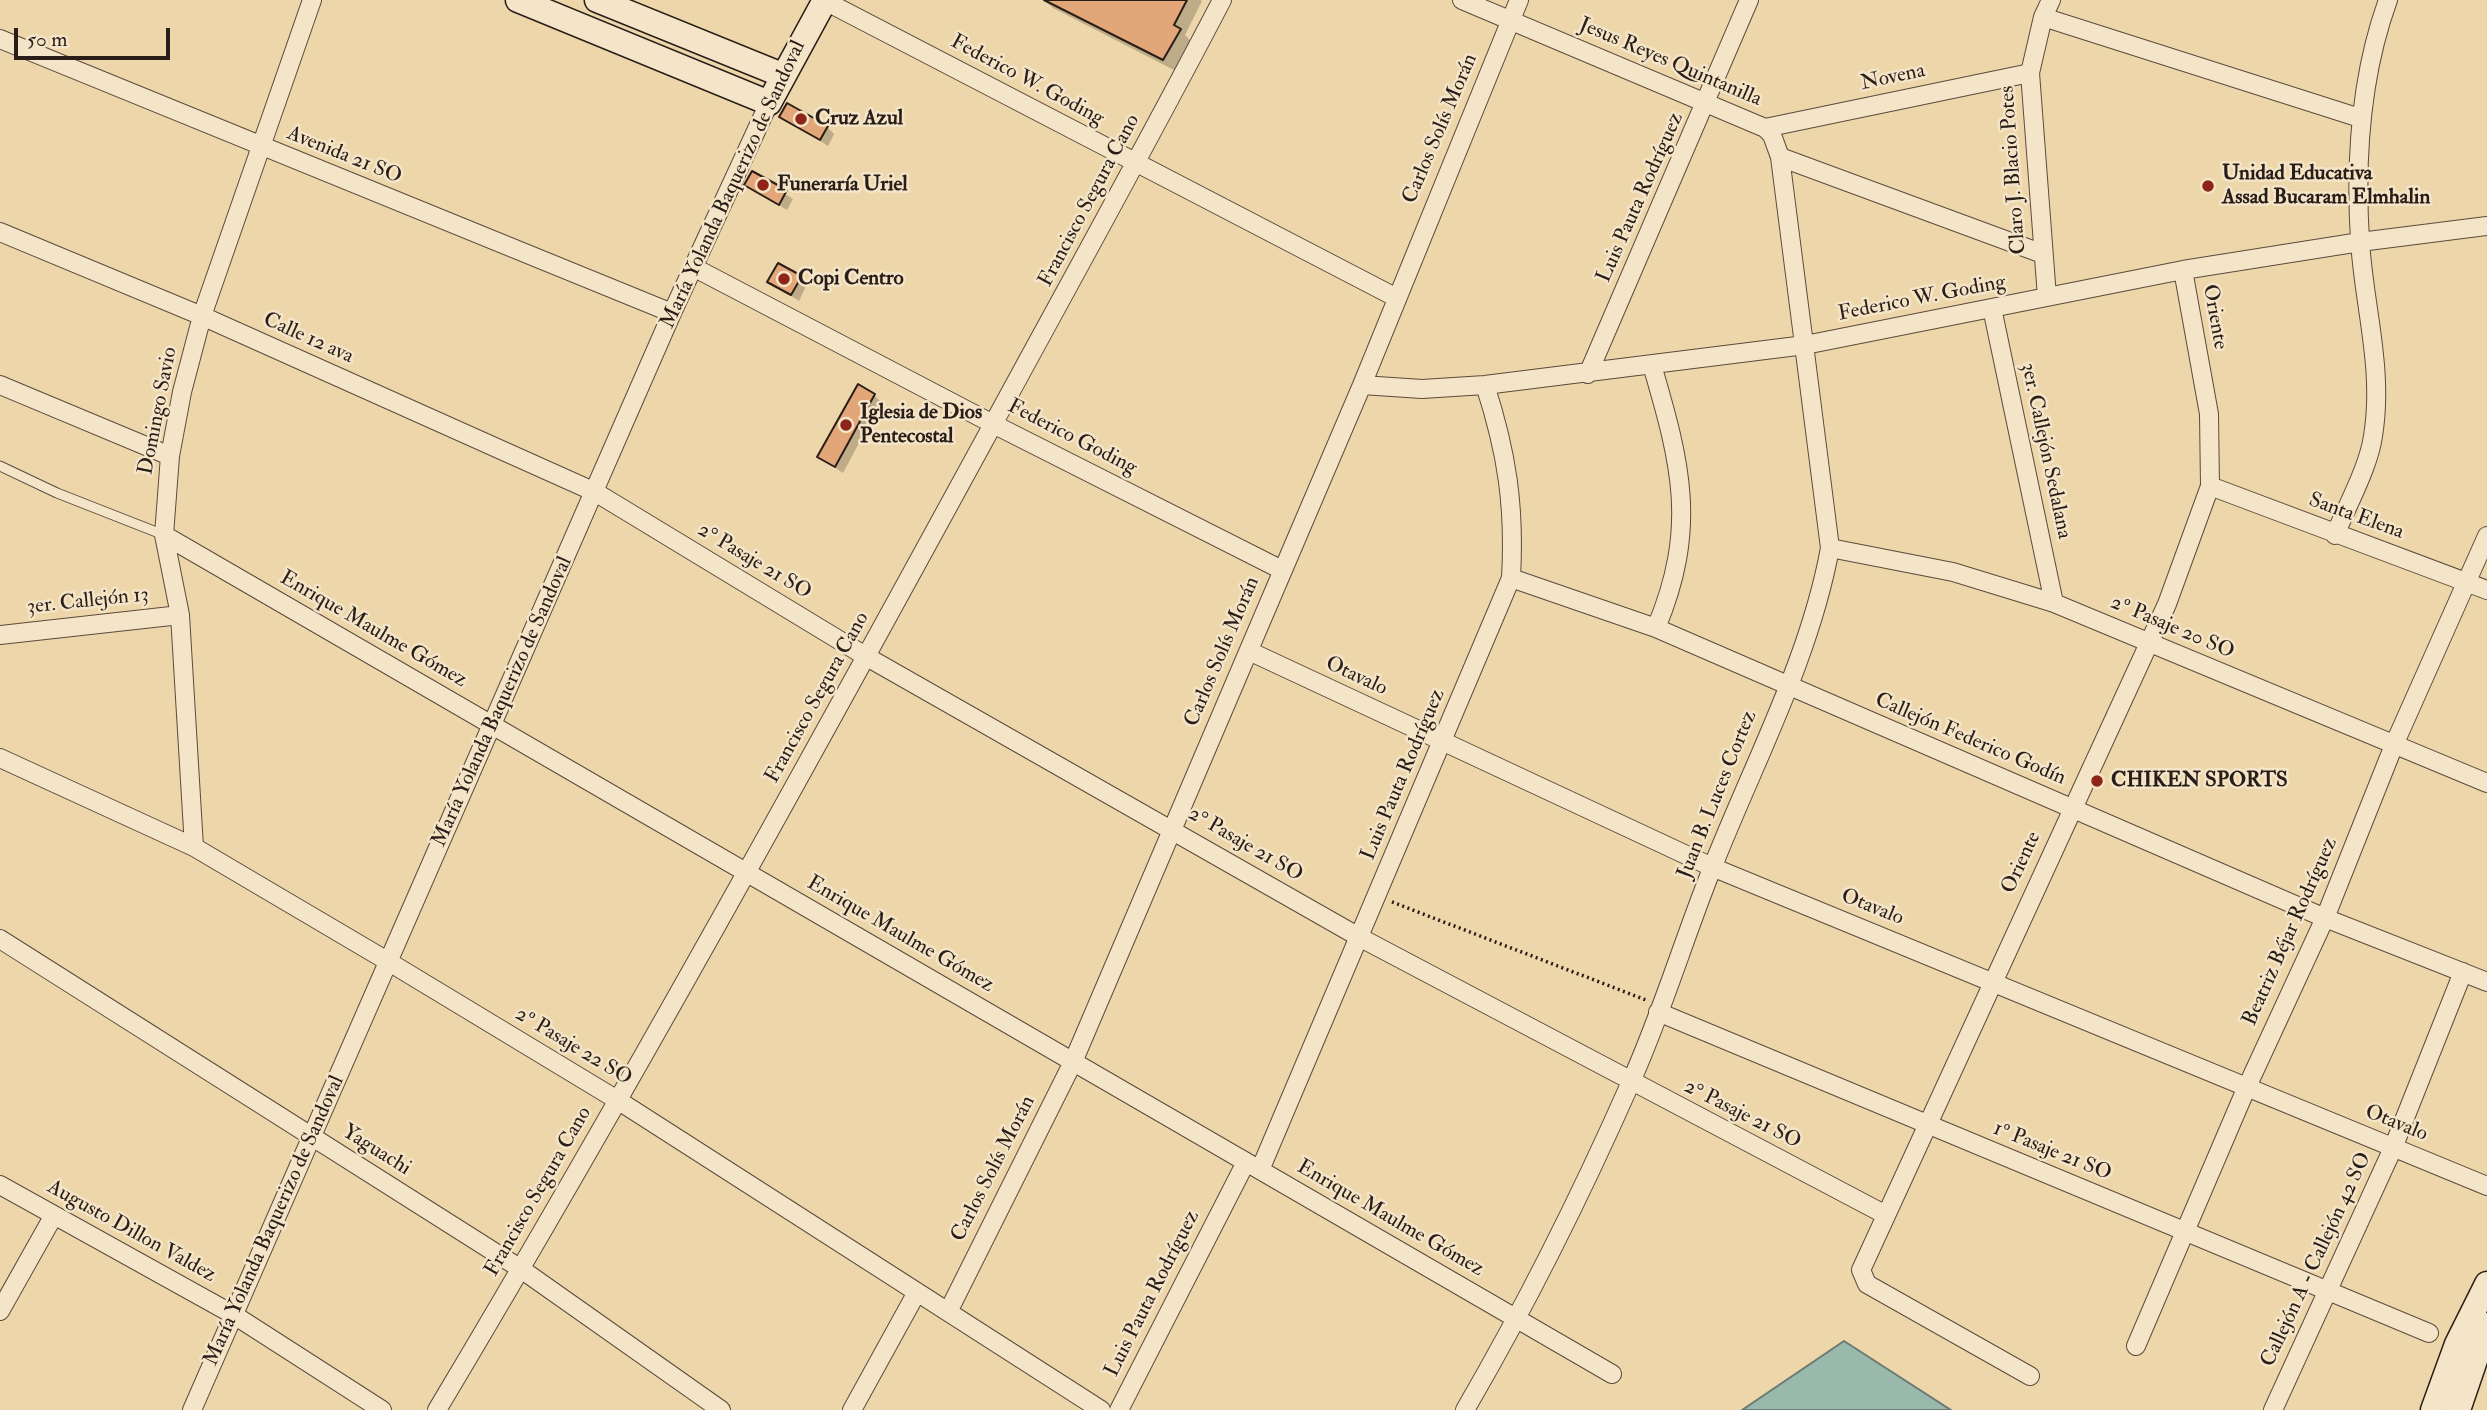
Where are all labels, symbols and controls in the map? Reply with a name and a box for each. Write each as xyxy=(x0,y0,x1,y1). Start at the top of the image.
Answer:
street label: Jesus Reyes Quintanilla xyxy=(1575,13,1765,113)
scale bar xyxy=(18,14,173,58)
text: 50 m xyxy=(27,26,68,53)
street label: Federico W. Goding xyxy=(946,30,1108,132)
street label: María Yolanda Baquerizo de Sandoval xyxy=(656,37,812,333)
street label: Carlos Solís Morán xyxy=(1398,50,1484,208)
street label: Novena xyxy=(1858,59,1928,97)
street label: Claro J. Blacio Potes xyxy=(1996,85,2032,255)
place label: Cruz Azul xyxy=(815,106,903,132)
street label: Luis Pauta Rodríguez xyxy=(1592,109,1690,287)
marker: Cruz Azul xyxy=(793,111,809,127)
street label: Francisco Segura Cano xyxy=(1034,111,1146,291)
street label: Avenida 21 SO xyxy=(283,122,405,190)
place label: Unidad Educativa Assad Bucaram Elmhalin xyxy=(2222,161,2430,211)
place label: Funeraría Uriel xyxy=(777,172,908,198)
marker: Funeraría Uriel xyxy=(755,177,771,193)
marker: Unidad Educativa Assad Bucaram Elmhalin xyxy=(2200,178,2216,194)
place label: Copi Centro xyxy=(798,266,904,292)
street label: Federico W. Goding xyxy=(1836,270,2008,328)
marker: Copi Centro xyxy=(776,271,792,287)
street label: Oriente xyxy=(2196,283,2232,351)
street label: Calle 12 ava xyxy=(259,308,357,370)
street label: Domingo Savio xyxy=(134,345,184,477)
street label: 3er. Callejón Sedalana xyxy=(2014,361,2076,541)
street label: Federico Goding xyxy=(1003,395,1141,481)
place label: Iglesia de Dios Pentecostal xyxy=(860,400,982,450)
marker: Iglesia de Dios Pentecostal xyxy=(838,417,854,433)
street label: Santa Elena xyxy=(2305,488,2407,546)
street label: 2° Pasaje 21 SO xyxy=(693,518,815,606)
street label: María Yolanda Baquerizo de Sandoval xyxy=(427,553,579,851)
street label: Enrique Maulme Gómez xyxy=(275,566,471,694)
street label: Carlos Solís Morán xyxy=(1180,573,1266,731)
street label: 3er. Callejón 13 xyxy=(26,583,150,621)
street label: 2º Pasaje 20 SO xyxy=(2106,591,2238,665)
street label: Francisco Segura Cano xyxy=(761,608,875,788)
street label: Otavalo xyxy=(1321,652,1391,702)
street label: Luis Pauta Rodríguez xyxy=(1357,686,1451,864)
street label: Callejón Federico Godín xyxy=(1871,688,2069,792)
street label: Juan B. Luces Cortez xyxy=(1673,707,1763,883)
place label: CHIKEN SPORTS xyxy=(2111,768,2288,794)
marker: CHIKEN SPORTS xyxy=(2089,773,2105,789)
street label: 2° Pasaje 21 SO xyxy=(1183,802,1307,888)
street label: Oriente xyxy=(1997,828,2047,898)
street label: Beatriz Béjar Rodríguez xyxy=(2238,834,2344,1030)
street label: Enrique Maulme Gómez xyxy=(802,871,998,999)
street label: Otavalo xyxy=(1837,884,1907,932)
street label: 2º Pasaje 22 SO xyxy=(510,1002,636,1092)
street label: María Yolanda Baquerizo de Sandoval xyxy=(199,1072,351,1370)
street label: 2° Pasaje 21 SO xyxy=(1679,1075,1805,1155)
street label: Carlos Solís Morán xyxy=(946,1092,1042,1246)
street label: Otavalo xyxy=(2361,1100,2431,1148)
street label: Francisco Segura Cano xyxy=(480,1103,598,1281)
street label: 1º Pasaje 21 SO xyxy=(1989,1117,2115,1187)
street label: Yaguachi xyxy=(337,1120,415,1182)
street label: Callejón A - Callejón 42 SO xyxy=(2256,1149,2378,1371)
street label: Enrique Maulme Gómez xyxy=(1292,1155,1488,1283)
street label: Augusto Dillon Valdez xyxy=(42,1175,220,1289)
street label: Luis Pauta Rodríguez xyxy=(1100,1207,1206,1381)

